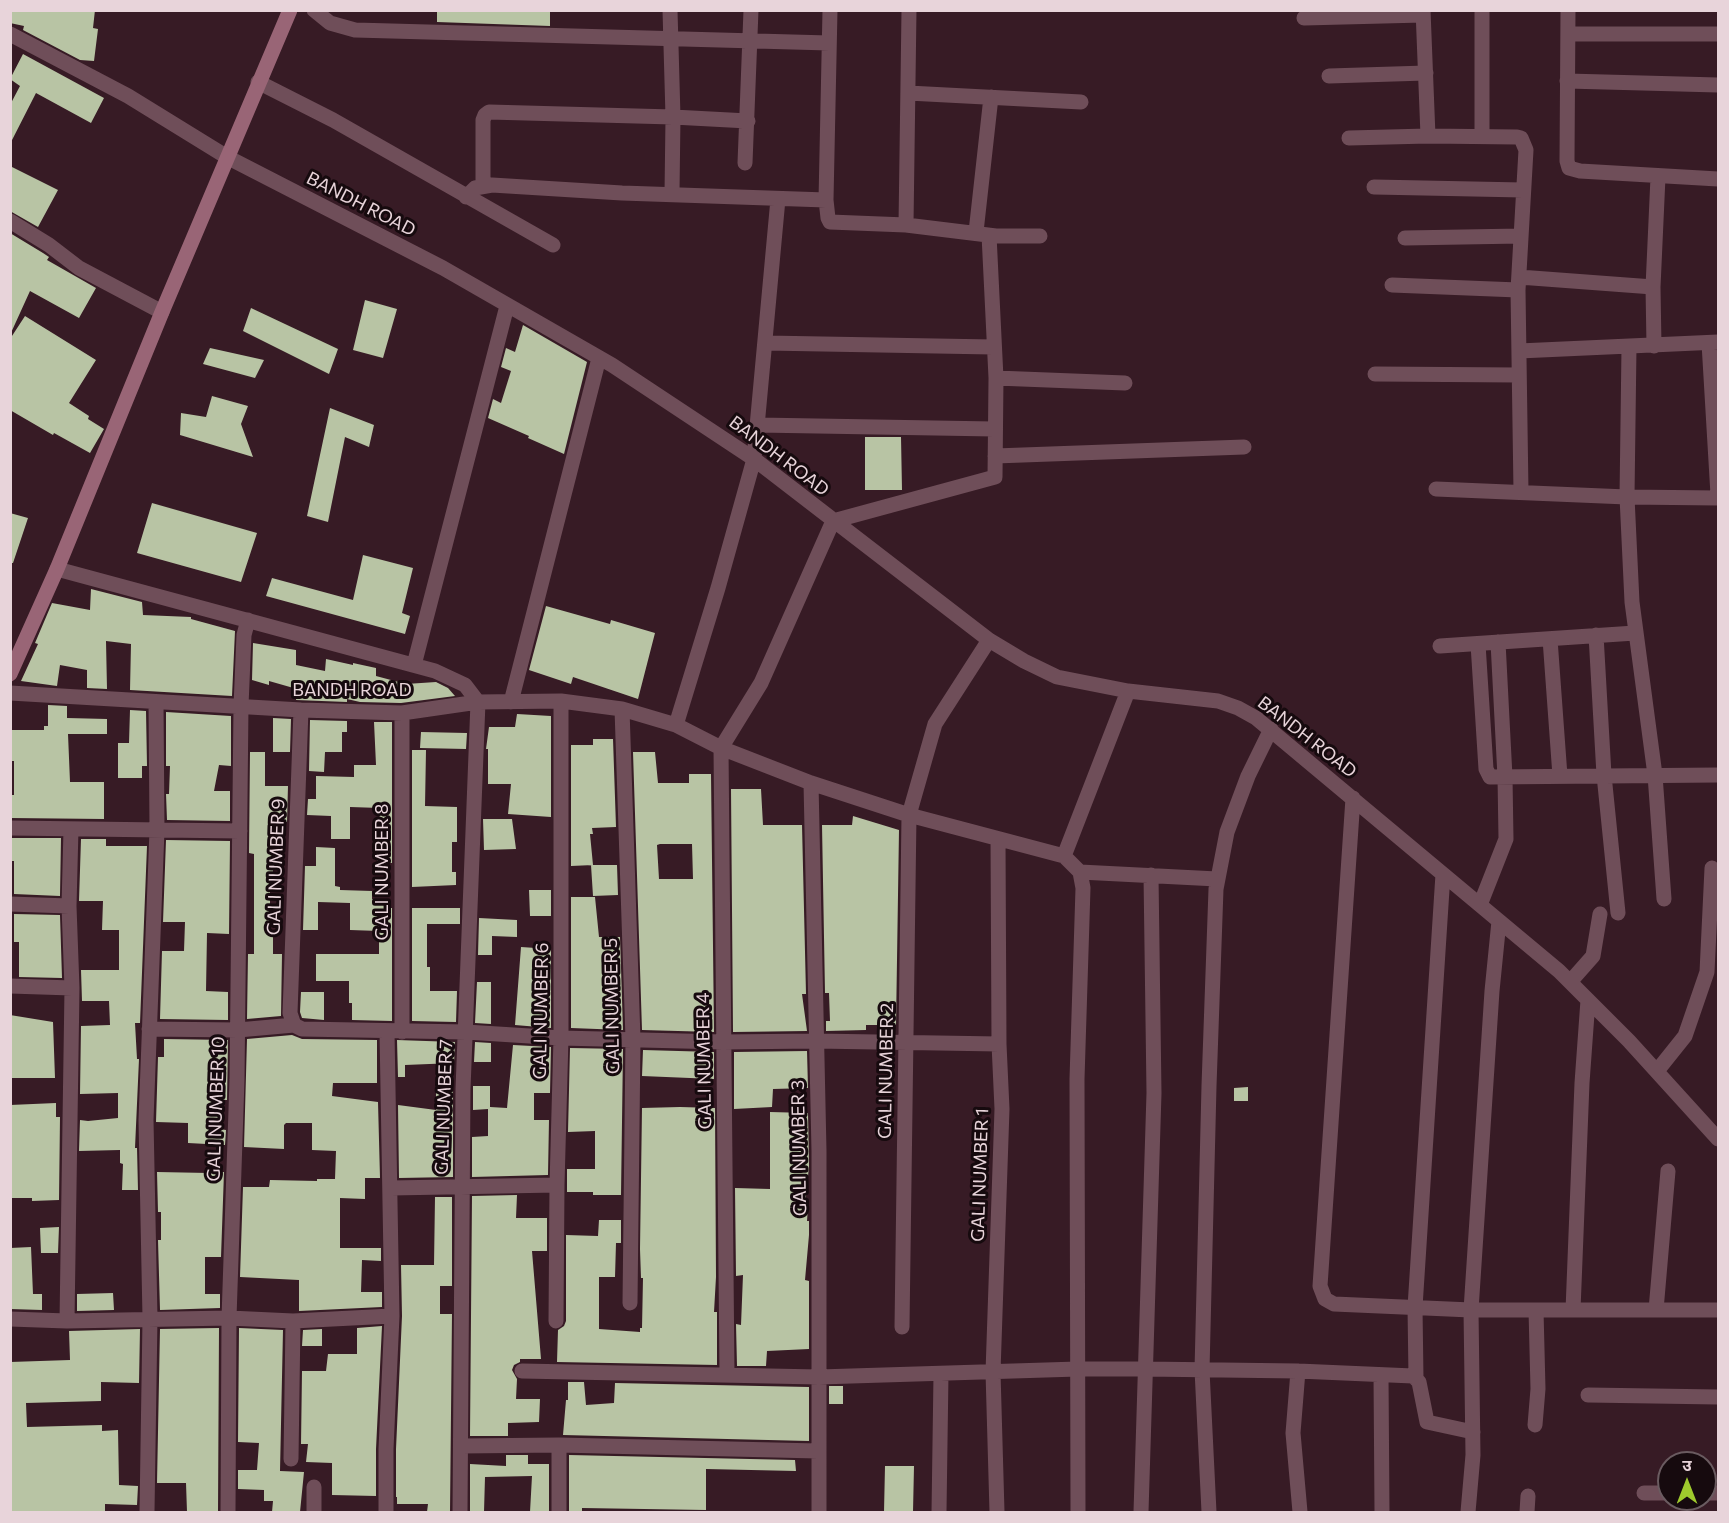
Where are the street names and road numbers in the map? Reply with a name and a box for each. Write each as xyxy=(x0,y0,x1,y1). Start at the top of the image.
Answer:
street label: BANDH ROAD xyxy=(303,167,419,241)
street label: BANDH ROAD xyxy=(725,411,833,501)
street label: BANDH ROAD xyxy=(292,679,412,701)
street label: BANDH ROAD xyxy=(1253,692,1361,782)
street label: GALI NUMBER 9 xyxy=(263,798,289,936)
street label: GALI NUMBER 8 xyxy=(371,804,393,940)
street label: GALI NUMBER 5 xyxy=(600,938,624,1074)
street label: GALI NUMBER 6 xyxy=(529,942,553,1080)
street label: GALI NUMBER 4 xyxy=(692,992,716,1130)
street label: GALI NUMBER 2 xyxy=(874,1003,898,1139)
street label: GALI NUMBER 10 xyxy=(203,1036,229,1182)
street label: GALI NUMBER 7 xyxy=(431,1039,457,1175)
street label: GALI NUMBER 3 xyxy=(787,1080,811,1216)
street label: GALI NUMBER 1 xyxy=(967,1108,993,1242)

